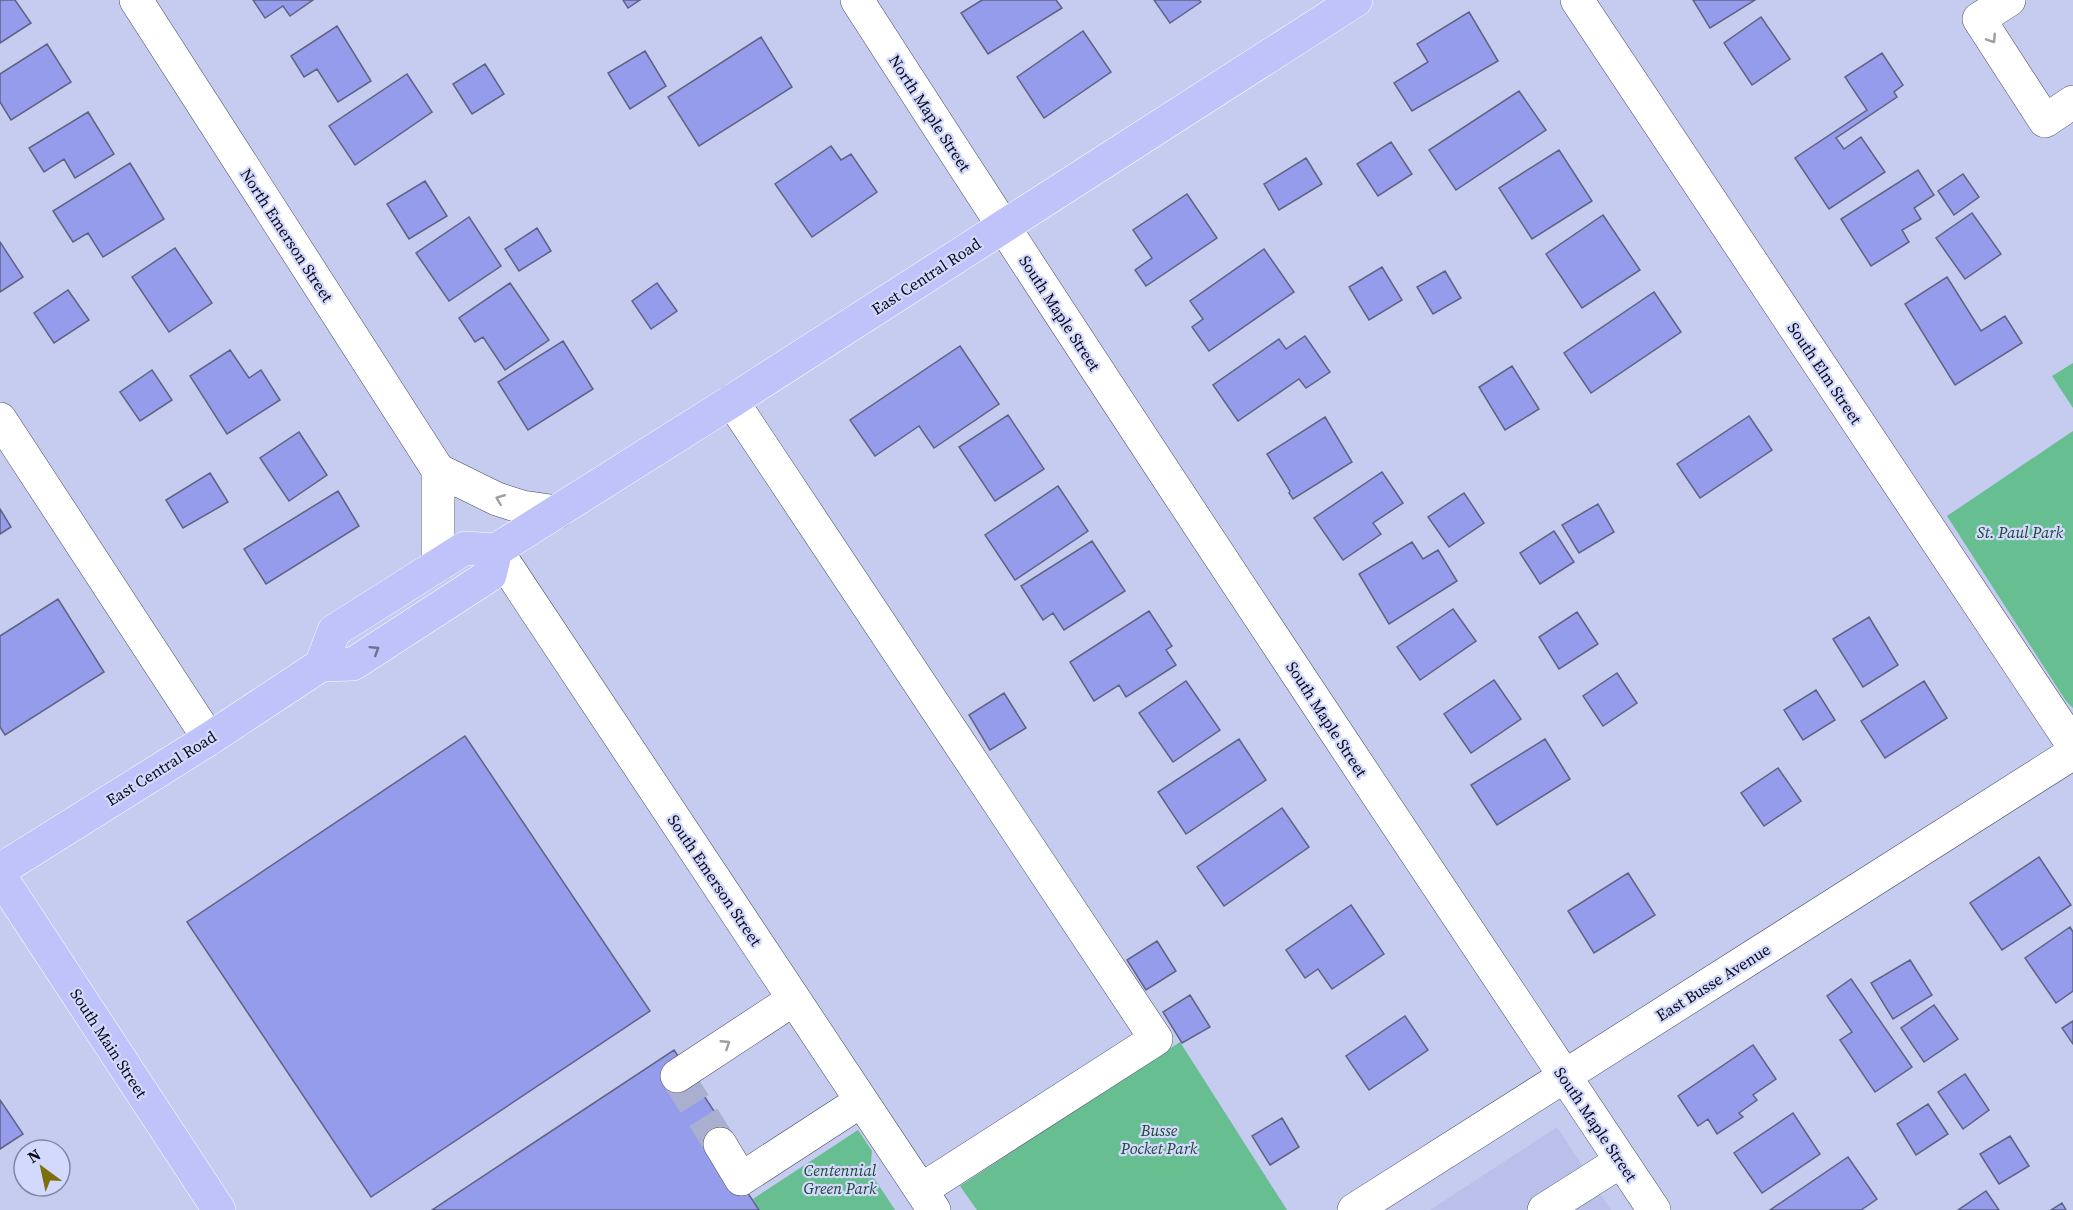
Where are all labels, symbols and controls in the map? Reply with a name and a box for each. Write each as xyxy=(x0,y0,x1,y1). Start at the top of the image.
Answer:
one-way arrow xyxy=(1985,32,1996,43)
street label: North Maple Street xyxy=(884,50,976,176)
street label: North Emerson Street xyxy=(235,164,339,307)
street label: East Central Road xyxy=(867,232,985,320)
street label: South Maple Street xyxy=(1014,251,1106,376)
street label: South Elm Street xyxy=(1783,318,1868,429)
one-way arrow xyxy=(495,494,506,506)
park label: St. Paul Park xyxy=(1977,521,2063,543)
one-way arrow xyxy=(369,646,379,658)
street label: South Maple Street xyxy=(1281,657,1373,782)
street label: East Central Road xyxy=(102,725,220,811)
street label: South Emerson Street xyxy=(663,810,768,951)
street label: East Busse Avenue xyxy=(1652,938,1774,1026)
street label: South Main Street xyxy=(65,984,153,1103)
one-way arrow xyxy=(720,1040,730,1052)
street label: South Maple Street xyxy=(1549,1062,1643,1186)
park label: Busse Pocket Park xyxy=(1120,1119,1198,1159)
north arrow xyxy=(12,1138,72,1198)
text: N xyxy=(23,1143,45,1168)
park label: Centennial Green Park xyxy=(804,1159,877,1199)

